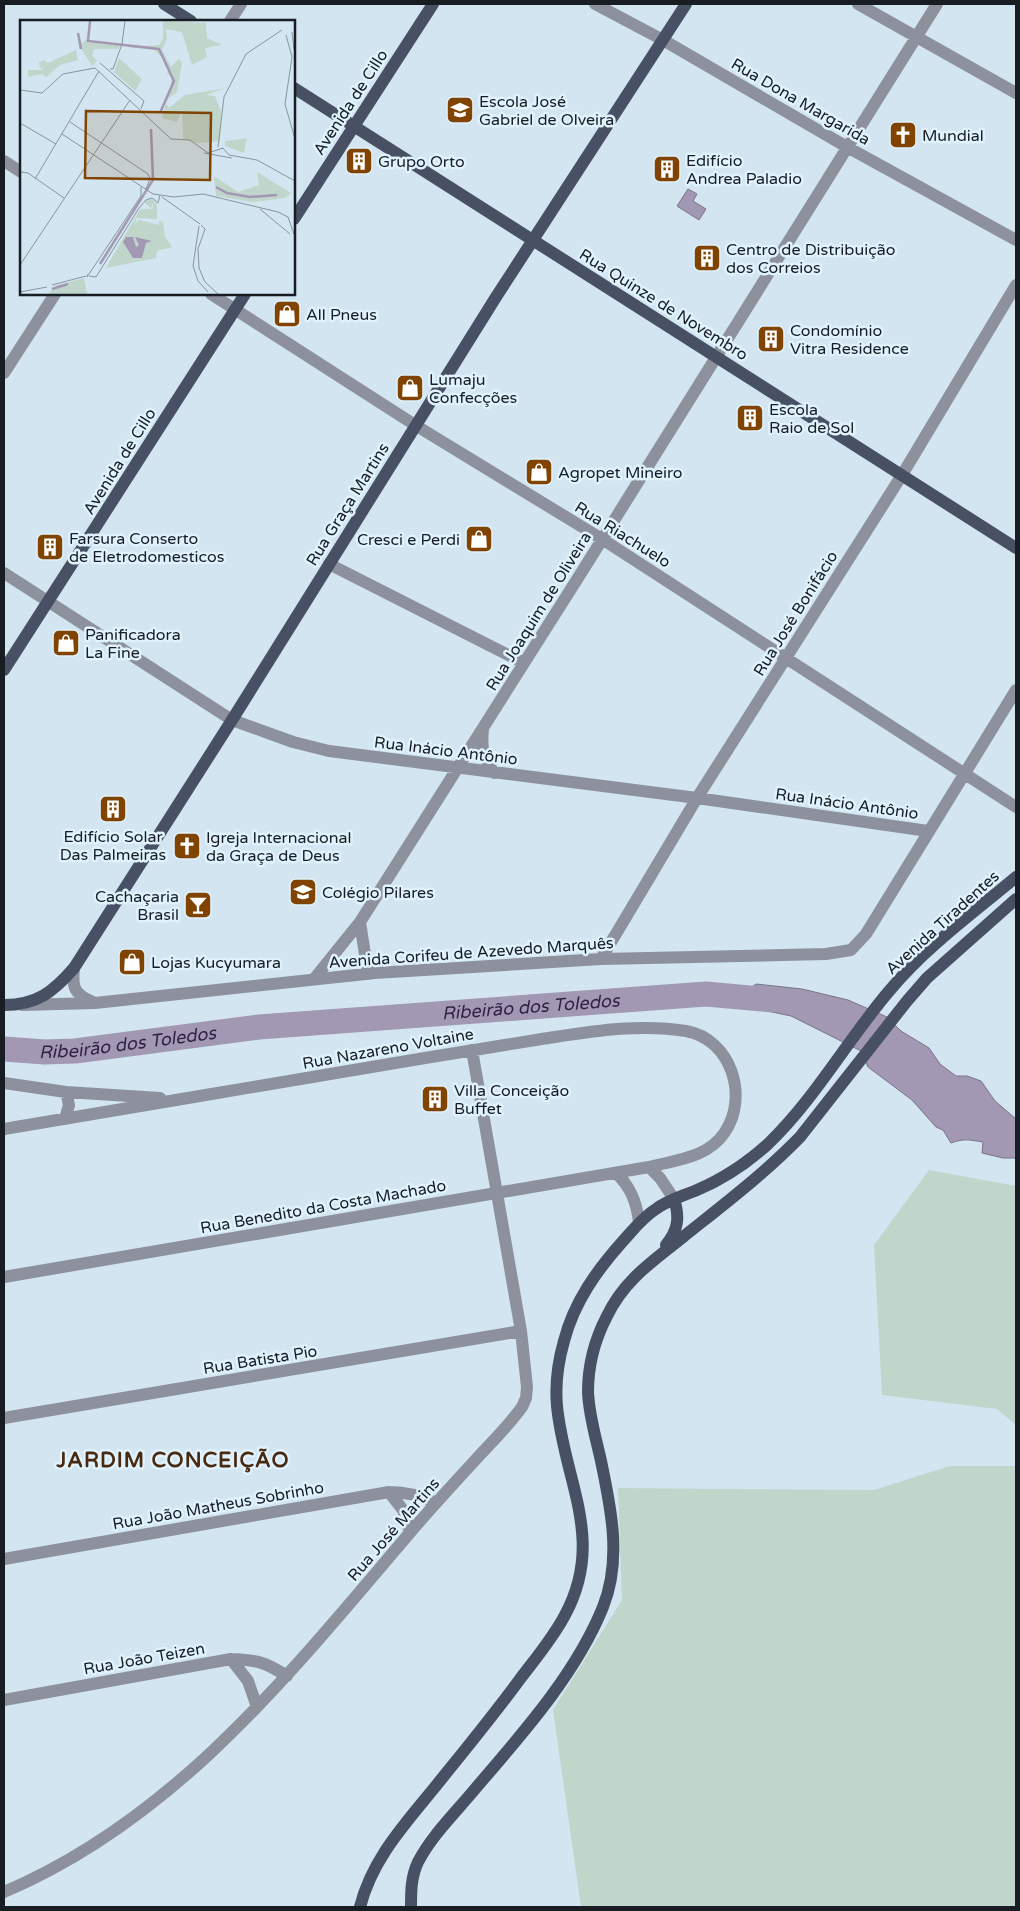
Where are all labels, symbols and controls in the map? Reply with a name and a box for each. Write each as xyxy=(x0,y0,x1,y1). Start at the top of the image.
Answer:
inset map xyxy=(20,20,295,295)
street label: Avenida de Cillo xyxy=(309,46,392,159)
street label: Rua Dona Margarida xyxy=(727,54,874,150)
place label: Escola José Gabriel de Olveira xyxy=(479,92,614,130)
school or university icon: Escola José Gabriel de Olveira xyxy=(445,95,475,125)
church icon: Mundial xyxy=(888,120,918,150)
place label: Mundial xyxy=(922,126,984,146)
building icon: Grupo Orto xyxy=(344,146,374,176)
place label: Edifício Andrea Paladio xyxy=(686,151,802,189)
place label: Grupo Orto xyxy=(378,152,465,172)
building icon: Edifício Andrea Paladio xyxy=(652,154,682,184)
place label: Centro de Distribuição dos Correios xyxy=(726,240,895,278)
building icon: Centro de Distribuição dos Correios xyxy=(692,243,722,273)
street label: Rua Quinze de Novembro xyxy=(575,245,752,365)
shop icon: All Pneus xyxy=(272,299,302,329)
place label: All Pneus xyxy=(306,305,377,325)
place label: Condomínio Vitra Residence xyxy=(790,321,909,359)
building icon: Condomínio Vitra Residence xyxy=(756,324,786,354)
place label: Lumaju Confecções xyxy=(429,370,517,408)
shop icon: Lumaju Confecções xyxy=(395,373,425,403)
place label: Escola Raio de Sol xyxy=(769,400,854,438)
building icon: Escola Raio de Sol xyxy=(735,403,765,433)
street label: Avenida de Cillo xyxy=(79,405,161,519)
street label: Rua Graça Martins xyxy=(302,439,394,570)
shop icon: Agropet Mineiro xyxy=(524,457,554,487)
place label: Agropet Mineiro xyxy=(558,463,683,483)
street label: Rua Riachuelo xyxy=(571,497,674,572)
shop icon: Cresci e Perdi xyxy=(464,524,494,554)
street label: Rua Joaquim de Oliveira xyxy=(482,528,596,695)
place label: Farsura Conserto de Eletrodomesticos xyxy=(69,529,224,567)
place label: Cresci e Perdi xyxy=(357,530,460,550)
building icon: Farsura Conserto de Eletrodomesticos xyxy=(35,532,65,562)
street label: Rua José Bonifácio xyxy=(749,547,842,680)
place label: Panificadora La Fine xyxy=(85,625,181,663)
shop icon: Panificadora La Fine xyxy=(51,628,81,658)
street label: Rua Inácio Antônio xyxy=(373,732,519,770)
street label: Rua Inácio Antônio xyxy=(774,784,920,824)
building icon: Edifício Solar Das Palmeiras xyxy=(98,794,128,824)
place label: Edifício Solar Das Palmeiras xyxy=(60,827,166,865)
place label: Igreja Internacional da Graça de Deus xyxy=(206,828,351,866)
church icon: Igreja Internacional da Graça de Deus xyxy=(172,831,202,861)
street label: Avenida Tiradentes xyxy=(882,867,1004,979)
school or university icon: Colégio Pilares xyxy=(288,877,318,907)
place label: Colégio Pilares xyxy=(322,883,434,903)
place label: Cachaçaria Brasil xyxy=(95,887,179,925)
bar icon: Cachaçaria Brasil xyxy=(183,890,213,920)
street label: Avenida Corifeu de Azevedo Marquês xyxy=(328,933,614,973)
shop icon: Lojas Kucyumara xyxy=(117,947,147,977)
place label: Lojas Kucyumara xyxy=(151,953,281,973)
water label: Ribeirão dos Toledos xyxy=(441,989,622,1024)
water label: Ribeirão dos Toledos xyxy=(38,1022,218,1063)
street label: Rua Nazareno Voltaine xyxy=(301,1024,475,1074)
place label: Villa Conceição Buffet xyxy=(454,1081,569,1119)
building icon: Villa Conceição Buffet xyxy=(420,1084,450,1114)
street label: Rua Benedito da Costa Machado xyxy=(199,1175,448,1238)
street label: Rua Batista Pio xyxy=(202,1341,319,1379)
district label: JARDIM CONCEIÇÃO xyxy=(56,1448,290,1473)
street label: Rua José Martins xyxy=(343,1474,444,1585)
street label: Rua João Matheus Sobrinho xyxy=(111,1478,325,1534)
street label: Rua João Teizen xyxy=(82,1638,206,1680)

